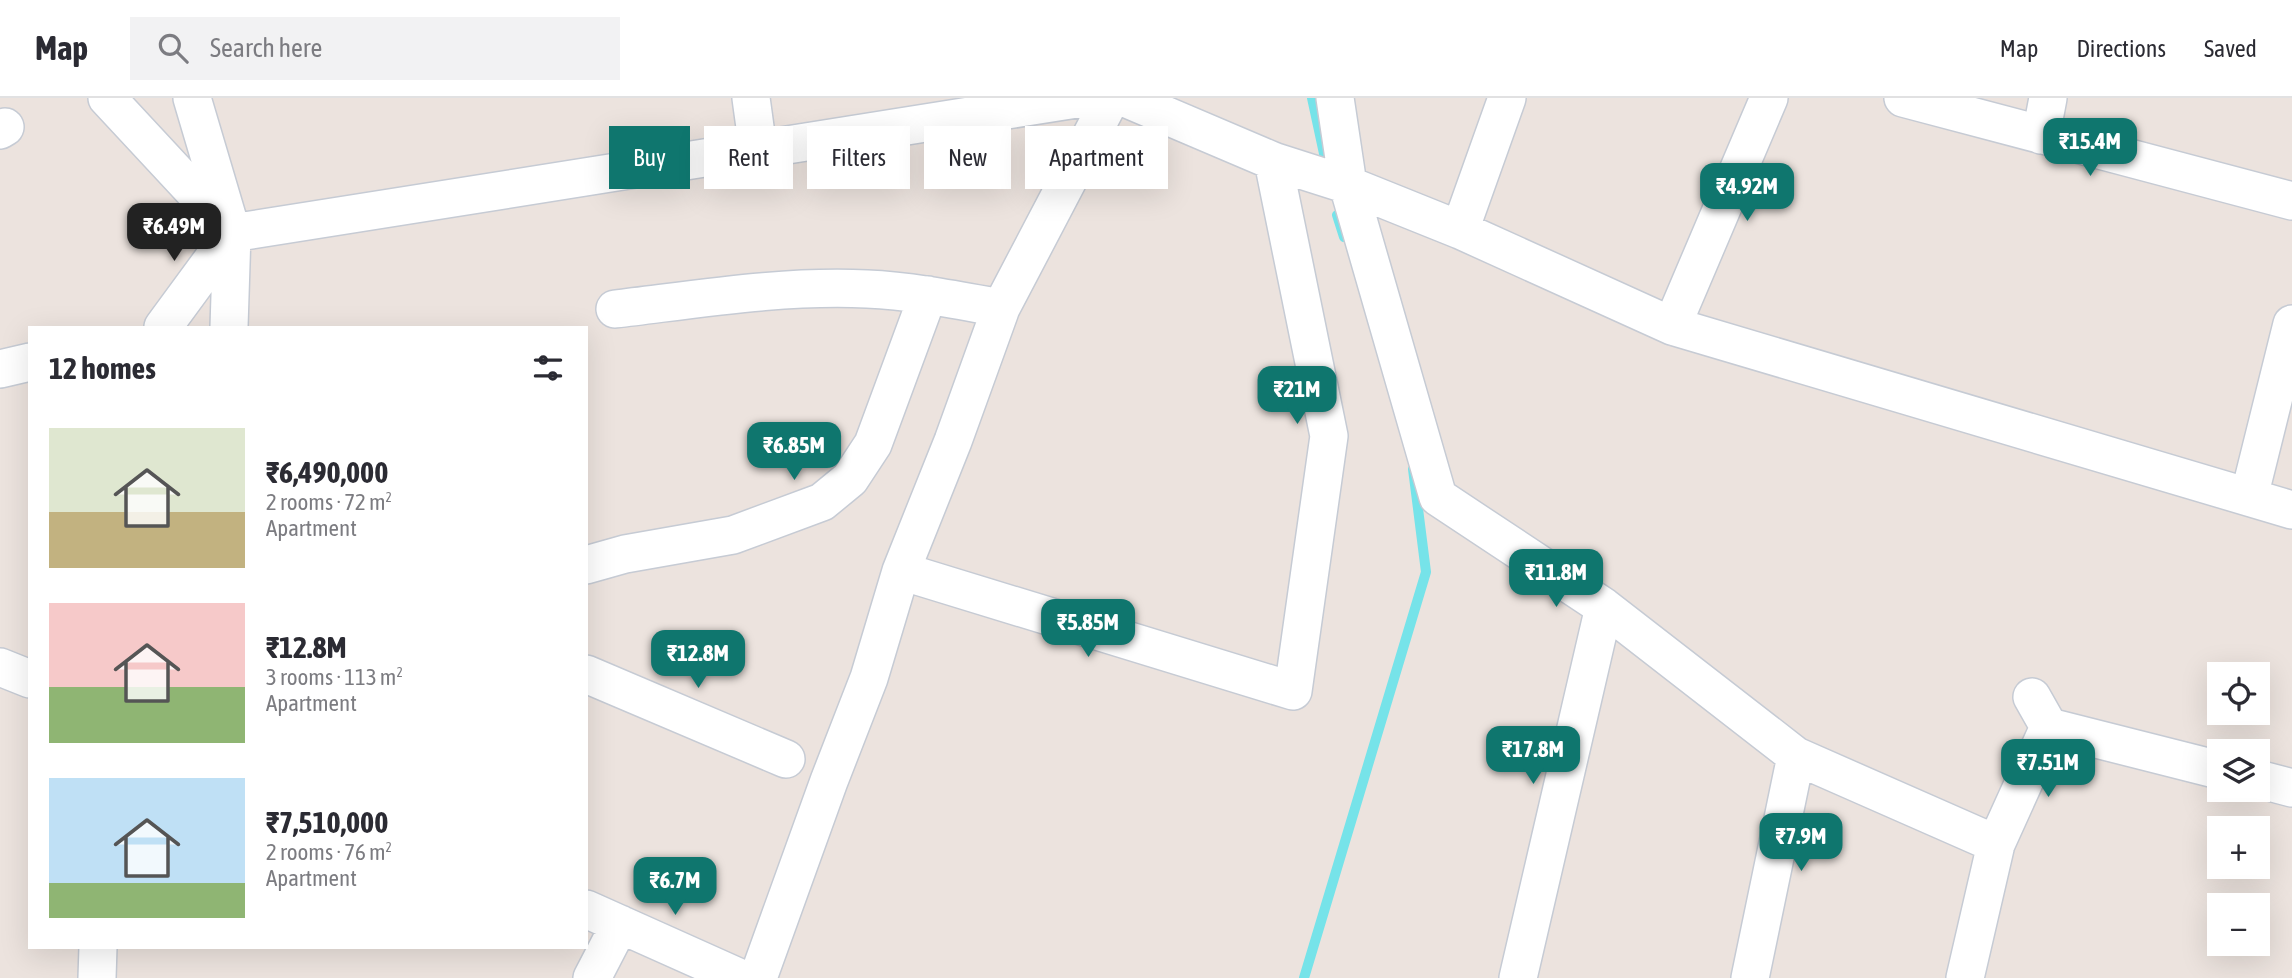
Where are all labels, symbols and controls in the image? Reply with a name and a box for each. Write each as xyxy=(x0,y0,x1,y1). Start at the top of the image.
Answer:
search box xyxy=(130,17,620,80)
text: Map xyxy=(35,29,88,67)
icon: search xyxy=(154,29,192,67)
text: Search here xyxy=(210,33,322,63)
text: Map xyxy=(2000,35,2038,62)
text: Directions xyxy=(2076,35,2166,62)
text: Saved xyxy=(2204,35,2257,62)
pin: ₹15.4M xyxy=(2033,118,2147,178)
chip: Buy xyxy=(609,126,690,189)
chip: Rent xyxy=(704,126,793,189)
chip: Filters xyxy=(807,126,910,189)
chip: New xyxy=(924,126,1011,189)
chip: Apartment xyxy=(1025,126,1168,189)
text: ₹15.4M xyxy=(2059,128,2121,154)
pin: ₹4.92M xyxy=(1690,164,1804,223)
text: ₹4.92M xyxy=(1716,173,1778,199)
pin: ₹6.49M xyxy=(117,204,231,263)
text: ₹6.49M xyxy=(143,213,205,239)
icon: filters xyxy=(529,349,567,387)
text: 12 homes xyxy=(49,351,156,385)
pin: ₹21M xyxy=(1256,366,1338,426)
text: ₹21M xyxy=(1274,376,1320,402)
pin: ₹6.85M xyxy=(737,422,851,482)
text: ₹6.85M xyxy=(763,432,825,458)
text: ₹6,490,000 xyxy=(266,455,388,489)
icon: home xyxy=(105,456,189,540)
text: 2 rooms · 72 m² xyxy=(266,489,392,515)
text: Apartment xyxy=(266,515,357,541)
pin: ₹11.8M xyxy=(1499,550,1613,609)
text: ₹11.8M xyxy=(1525,559,1587,585)
pin: ₹5.85M xyxy=(1031,600,1145,659)
text: ₹5.85M xyxy=(1057,609,1119,635)
text: ₹12.8M xyxy=(266,630,347,664)
pin: ₹12.8M xyxy=(641,630,755,690)
icon: home xyxy=(105,631,189,715)
text: ₹12.8M xyxy=(667,640,729,666)
map controls xyxy=(2207,662,2270,956)
button: locate xyxy=(2207,662,2270,725)
text: 3 rooms · 113 m² xyxy=(266,664,403,690)
text: Apartment xyxy=(266,690,357,716)
pin: ₹17.8M xyxy=(1476,726,1590,786)
text: ₹17.8M xyxy=(1502,736,1564,762)
button: layers xyxy=(2207,739,2270,802)
pin: ₹7.51M xyxy=(1991,740,2105,799)
text: ₹7.51M xyxy=(2017,749,2079,775)
text: ₹7,510,000 xyxy=(266,805,388,839)
icon: home xyxy=(105,806,189,890)
pin: ₹7.9M xyxy=(1752,814,1850,873)
button: + xyxy=(2207,816,2270,879)
text: ₹7.9M xyxy=(1775,823,1827,849)
text: 2 rooms · 76 m² xyxy=(266,839,392,865)
pin: ₹6.7M xyxy=(626,858,724,917)
text: Apartment xyxy=(266,865,357,891)
text: ₹6.7M xyxy=(649,867,701,893)
button: − xyxy=(2207,893,2270,956)

